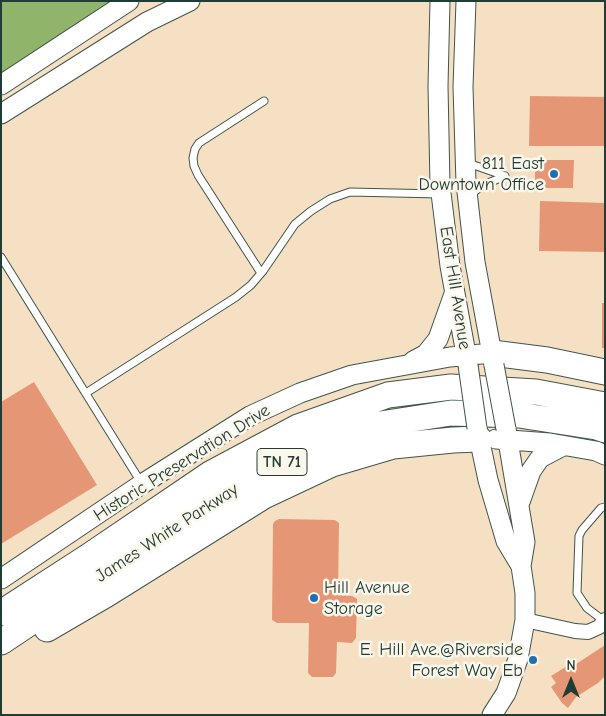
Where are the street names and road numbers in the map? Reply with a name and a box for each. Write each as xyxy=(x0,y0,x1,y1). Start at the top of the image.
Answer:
street label: East Hill Avenue xyxy=(435,225,475,351)
street label: Historic Preservation Drive xyxy=(90,400,274,526)
road number: TN 71 xyxy=(257,448,307,476)
street label: James White Parkway xyxy=(91,479,243,587)

